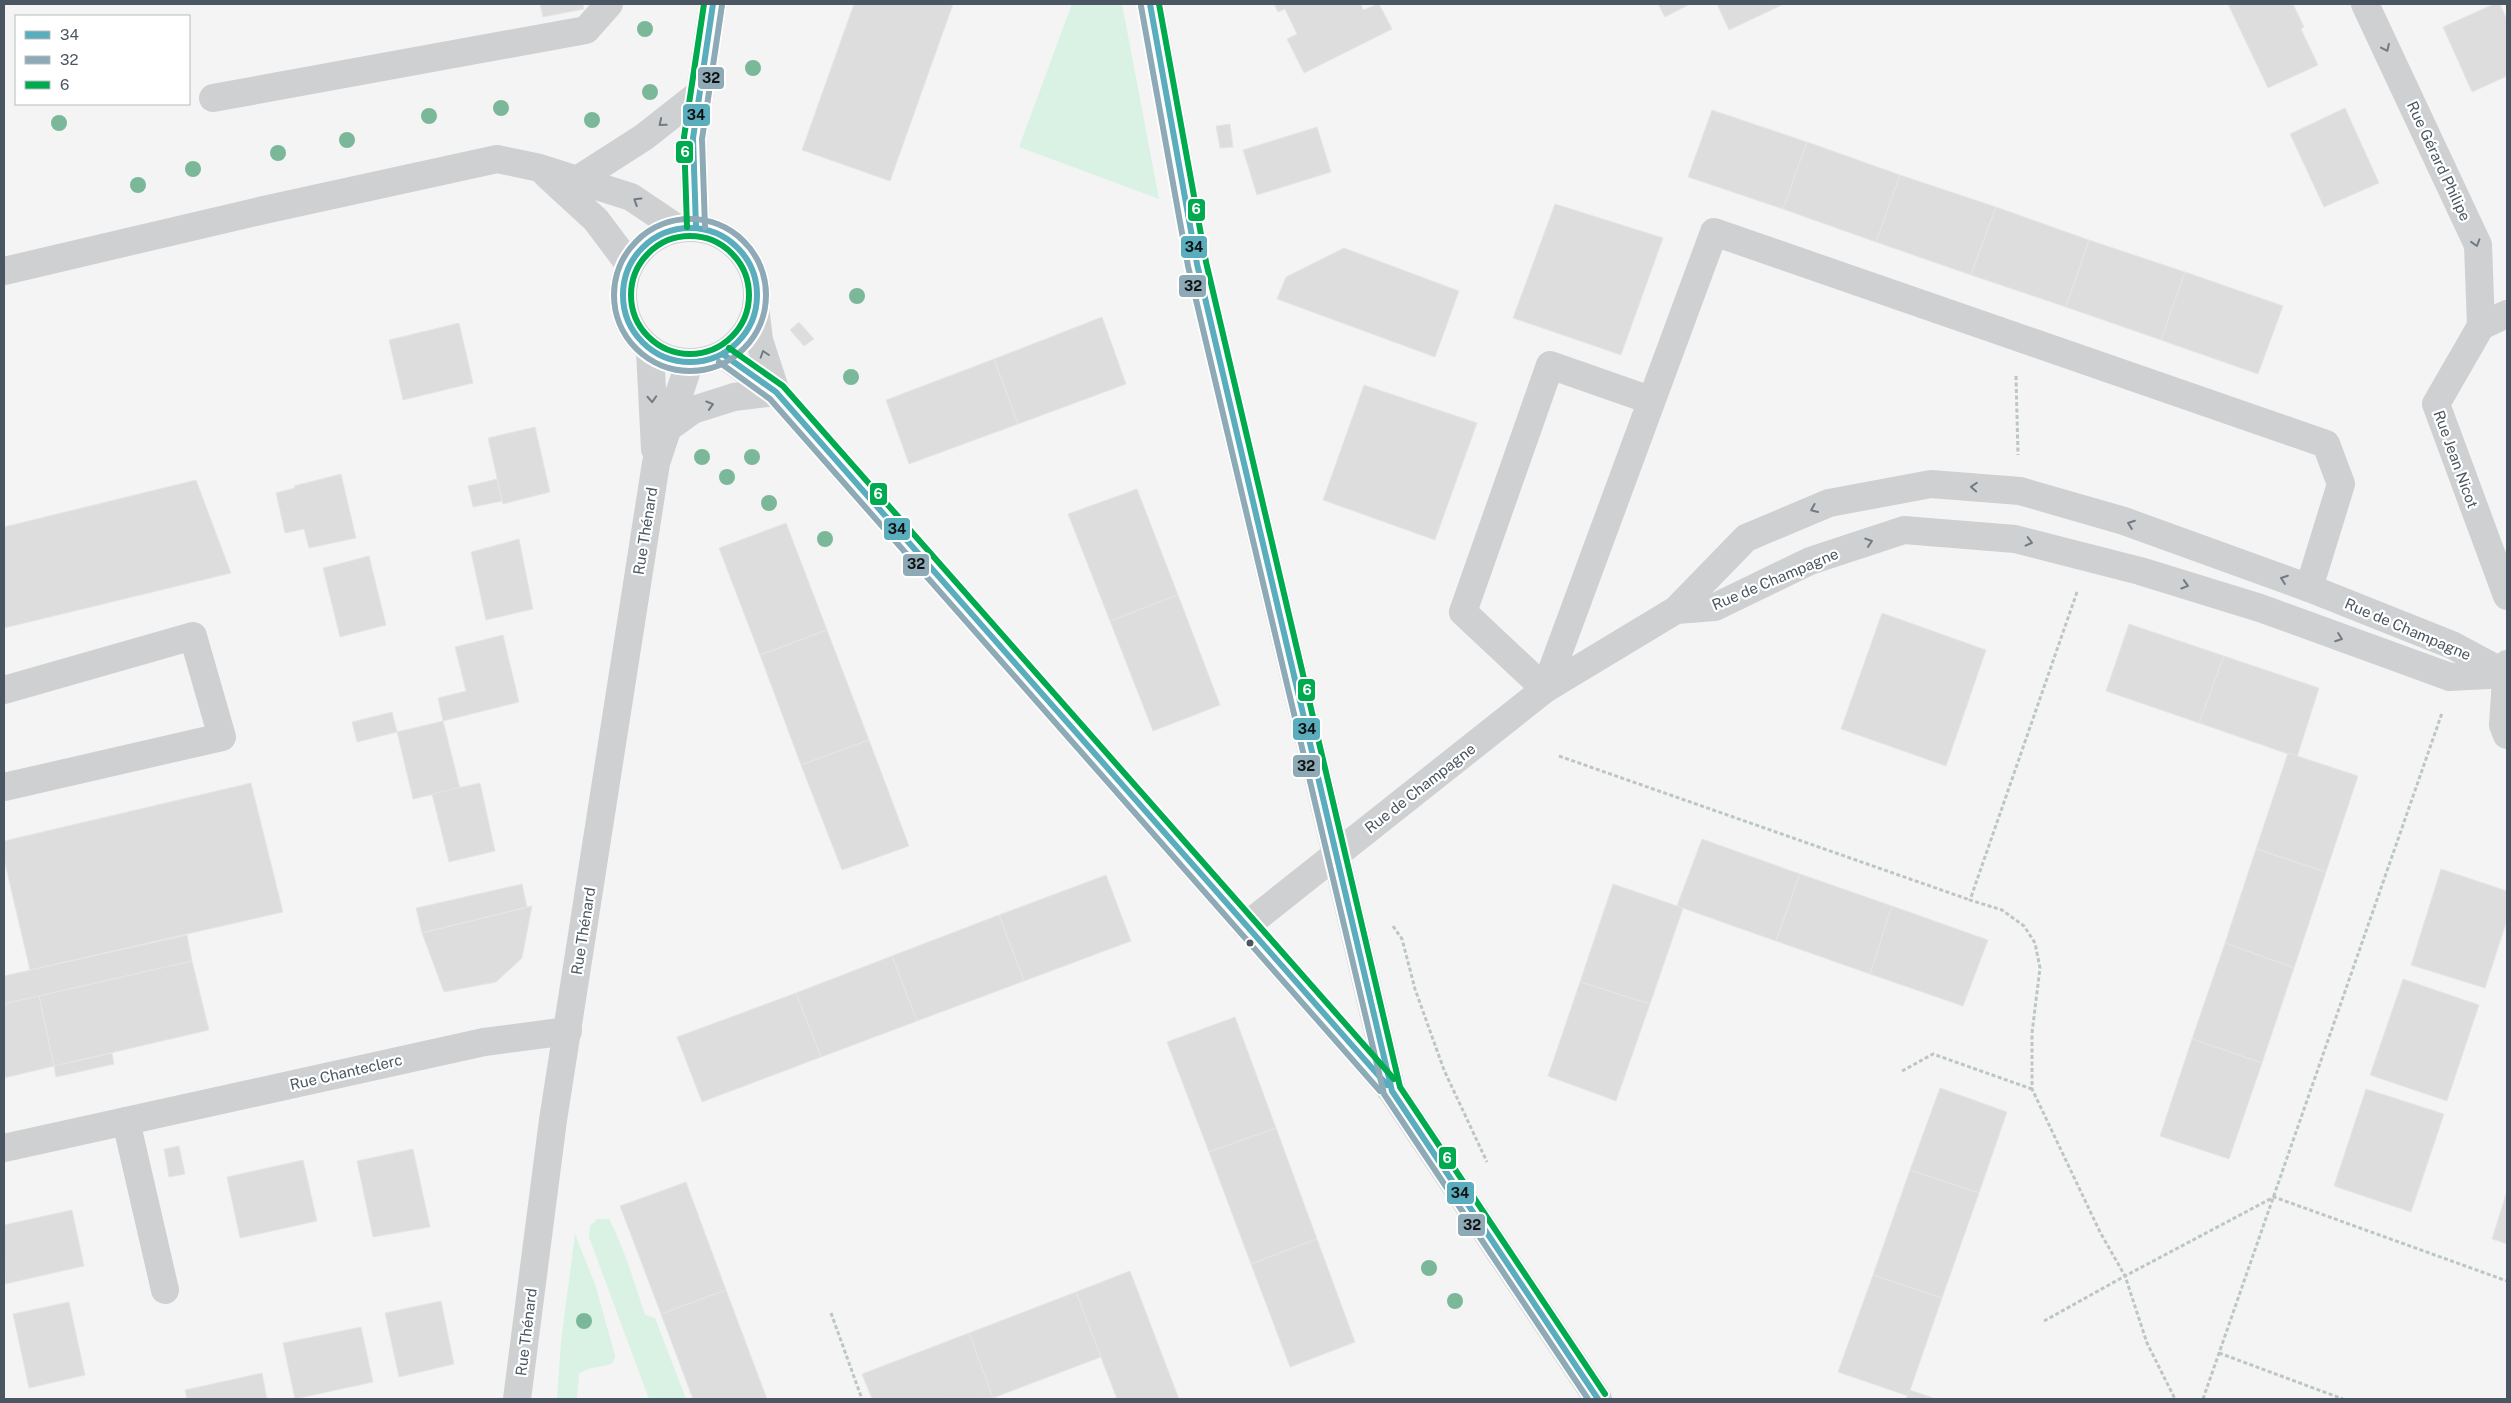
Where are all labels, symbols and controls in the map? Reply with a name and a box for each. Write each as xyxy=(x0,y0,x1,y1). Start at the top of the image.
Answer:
legend xyxy=(15,15,190,105)
text: 34 xyxy=(60,26,79,43)
one-way arrow xyxy=(2380,43,2390,52)
text: 32 xyxy=(60,51,78,68)
line badge: 32 xyxy=(697,66,725,90)
text: 32 xyxy=(702,70,720,86)
text: 6 xyxy=(60,76,69,93)
street label: Rue Gérard Philipe xyxy=(2404,98,2474,224)
line badge: 34 xyxy=(682,103,711,127)
text: 34 xyxy=(687,107,705,123)
one-way arrow xyxy=(658,118,667,127)
line badge: 6 xyxy=(675,140,694,164)
text: 6 xyxy=(680,144,690,160)
one-way arrow xyxy=(633,198,642,208)
line badge: 6 xyxy=(1187,198,1206,222)
text: 6 xyxy=(1191,201,1201,217)
line badge: 34 xyxy=(1180,235,1208,259)
one-way arrow xyxy=(2471,238,2481,247)
text: 34 xyxy=(1185,239,1203,255)
line badge: 32 xyxy=(1178,274,1207,298)
text: 32 xyxy=(1184,278,1202,294)
one-way arrow xyxy=(759,350,769,359)
one-way arrow xyxy=(647,396,658,404)
one-way arrow xyxy=(705,400,714,410)
street label: Rue Jean Nicot xyxy=(2430,408,2482,510)
line badge: 6 xyxy=(869,482,888,506)
one-way arrow xyxy=(1969,482,1977,493)
street label: Rue Thénard xyxy=(630,486,660,576)
text: 6 xyxy=(873,486,883,502)
one-way arrow xyxy=(1810,503,1819,514)
line badge: 34 xyxy=(883,517,911,541)
one-way arrow xyxy=(2128,519,2136,529)
text: 34 xyxy=(888,521,906,537)
one-way arrow xyxy=(2024,536,2033,547)
one-way arrow xyxy=(1864,537,1872,547)
street label: Rue de Champagne xyxy=(1709,545,1841,613)
line badge: 32 xyxy=(902,553,930,577)
text: 32 xyxy=(907,556,925,572)
one-way arrow xyxy=(2280,575,2289,585)
one-way arrow xyxy=(2181,579,2189,589)
street label: Rue de Champagne xyxy=(2342,595,2474,663)
one-way arrow xyxy=(2334,632,2343,642)
line badge: 6 xyxy=(1297,678,1316,702)
text: 6 xyxy=(1302,682,1312,698)
line badge: 34 xyxy=(1292,717,1321,741)
text: 34 xyxy=(1298,721,1316,737)
street label: Rue de Champagne xyxy=(1361,740,1479,836)
line badge: 32 xyxy=(1292,754,1321,778)
text: 32 xyxy=(1297,758,1315,774)
street label: Rue Thénard xyxy=(568,886,598,976)
unlabelled marker xyxy=(1245,938,1255,948)
street label: Rue Chanteclerc xyxy=(288,1051,404,1093)
line badge: 6 xyxy=(1438,1146,1457,1170)
text: 6 xyxy=(1442,1150,1452,1166)
line badge: 34 xyxy=(1446,1181,1475,1205)
text: 34 xyxy=(1451,1185,1469,1201)
line badge: 32 xyxy=(1457,1213,1486,1237)
text: 32 xyxy=(1463,1217,1481,1233)
street label: Rue Thénard xyxy=(512,1287,540,1377)

